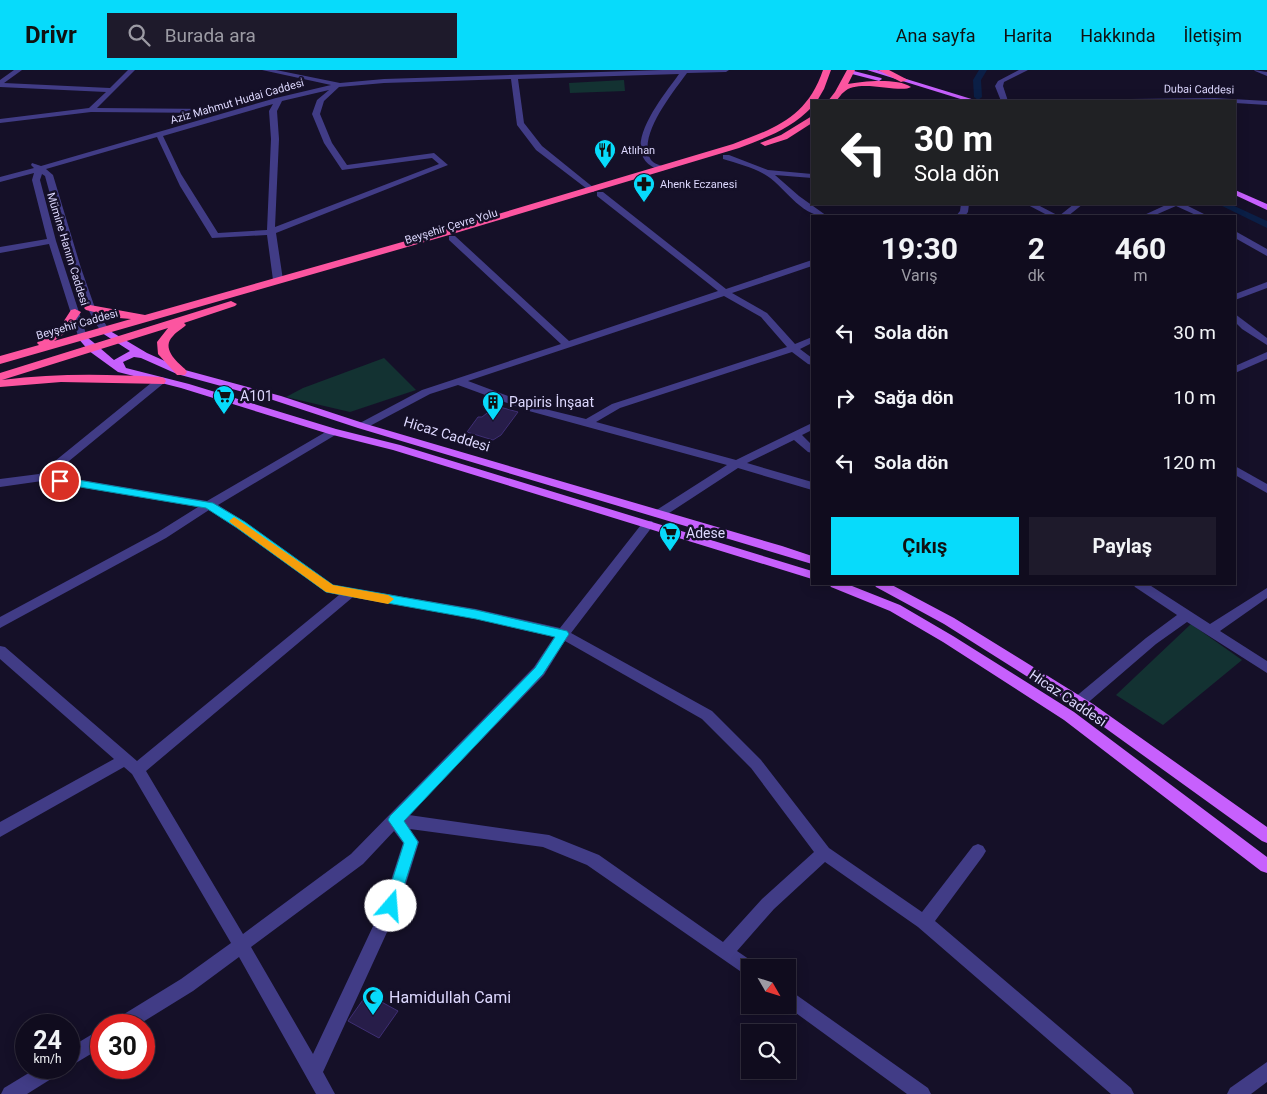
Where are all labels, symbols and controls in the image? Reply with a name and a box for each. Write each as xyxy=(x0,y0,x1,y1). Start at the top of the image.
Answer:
search box xyxy=(107,13,457,58)
text: Drivr xyxy=(25,21,77,49)
icon: search xyxy=(125,21,153,49)
text: Burada ara xyxy=(165,24,256,47)
text: Ana sayfa xyxy=(896,25,975,46)
text: Harita xyxy=(1003,25,1052,46)
text: Hakkında xyxy=(1080,25,1155,46)
text: İletişim xyxy=(1183,25,1242,46)
street label: Aziz Mahmut Hudai Caddesi xyxy=(169,76,305,127)
street label: Dubai Caddesi xyxy=(1164,82,1234,97)
text: 30 m xyxy=(914,119,993,160)
icon: left xyxy=(831,120,896,185)
restaurant icon: Atlıhan xyxy=(593,138,617,169)
place label: Atlıhan xyxy=(621,144,655,157)
text: Sola dön xyxy=(914,161,1000,186)
pharmacy icon: Ahenk Eczanesi xyxy=(632,172,656,203)
place label: Ahenk Eczanesi xyxy=(660,178,737,191)
street label: Mümine Hanım Caddesi xyxy=(44,191,91,307)
street label: Beyşehir Çevre Yolu xyxy=(403,206,499,247)
text: 19:30 xyxy=(881,231,958,266)
text: 2 xyxy=(1028,231,1045,266)
text: 460 xyxy=(1115,231,1166,266)
text: Varış xyxy=(901,266,937,285)
text: dk xyxy=(1028,266,1045,285)
text: m xyxy=(1133,266,1147,285)
street label: Beyşehir Caddesi xyxy=(35,307,119,342)
icon: left xyxy=(831,319,859,347)
text: Sola dön xyxy=(874,321,948,344)
text: 30 m xyxy=(1173,321,1216,344)
supermarket icon: A101 xyxy=(212,384,236,415)
icon: right xyxy=(831,384,859,412)
text: Sağa dön xyxy=(874,386,954,409)
text: 10 m xyxy=(1173,386,1216,409)
place label: A101 xyxy=(240,388,273,404)
building icon: Papiris İnşaat xyxy=(481,390,505,421)
place label: Papiris İnşaat xyxy=(509,394,594,410)
street label: Hicaz Caddesi xyxy=(402,413,492,455)
icon: left xyxy=(831,449,859,477)
text: Sola dön xyxy=(874,451,948,474)
text: 120 m xyxy=(1163,451,1216,474)
pin xyxy=(39,460,81,502)
icon: arrive xyxy=(46,467,74,495)
button: Çıkış xyxy=(831,517,1019,575)
button: Paylaş xyxy=(1029,517,1216,575)
supermarket icon: Adese xyxy=(658,521,682,552)
place label: Adese xyxy=(686,525,725,541)
street label: Hicaz Caddesi xyxy=(1026,666,1110,730)
position arrow xyxy=(364,879,416,931)
north arrow xyxy=(741,959,796,1014)
map controls xyxy=(741,959,796,1079)
mosque icon: Hamidullah Cami xyxy=(361,985,385,1016)
place label: Hamidullah Cami xyxy=(389,988,511,1007)
speed limit sign: 30 xyxy=(90,1014,155,1079)
button: search xyxy=(741,1024,796,1079)
text: 24 xyxy=(33,1026,62,1055)
text: km/h xyxy=(33,1052,62,1066)

